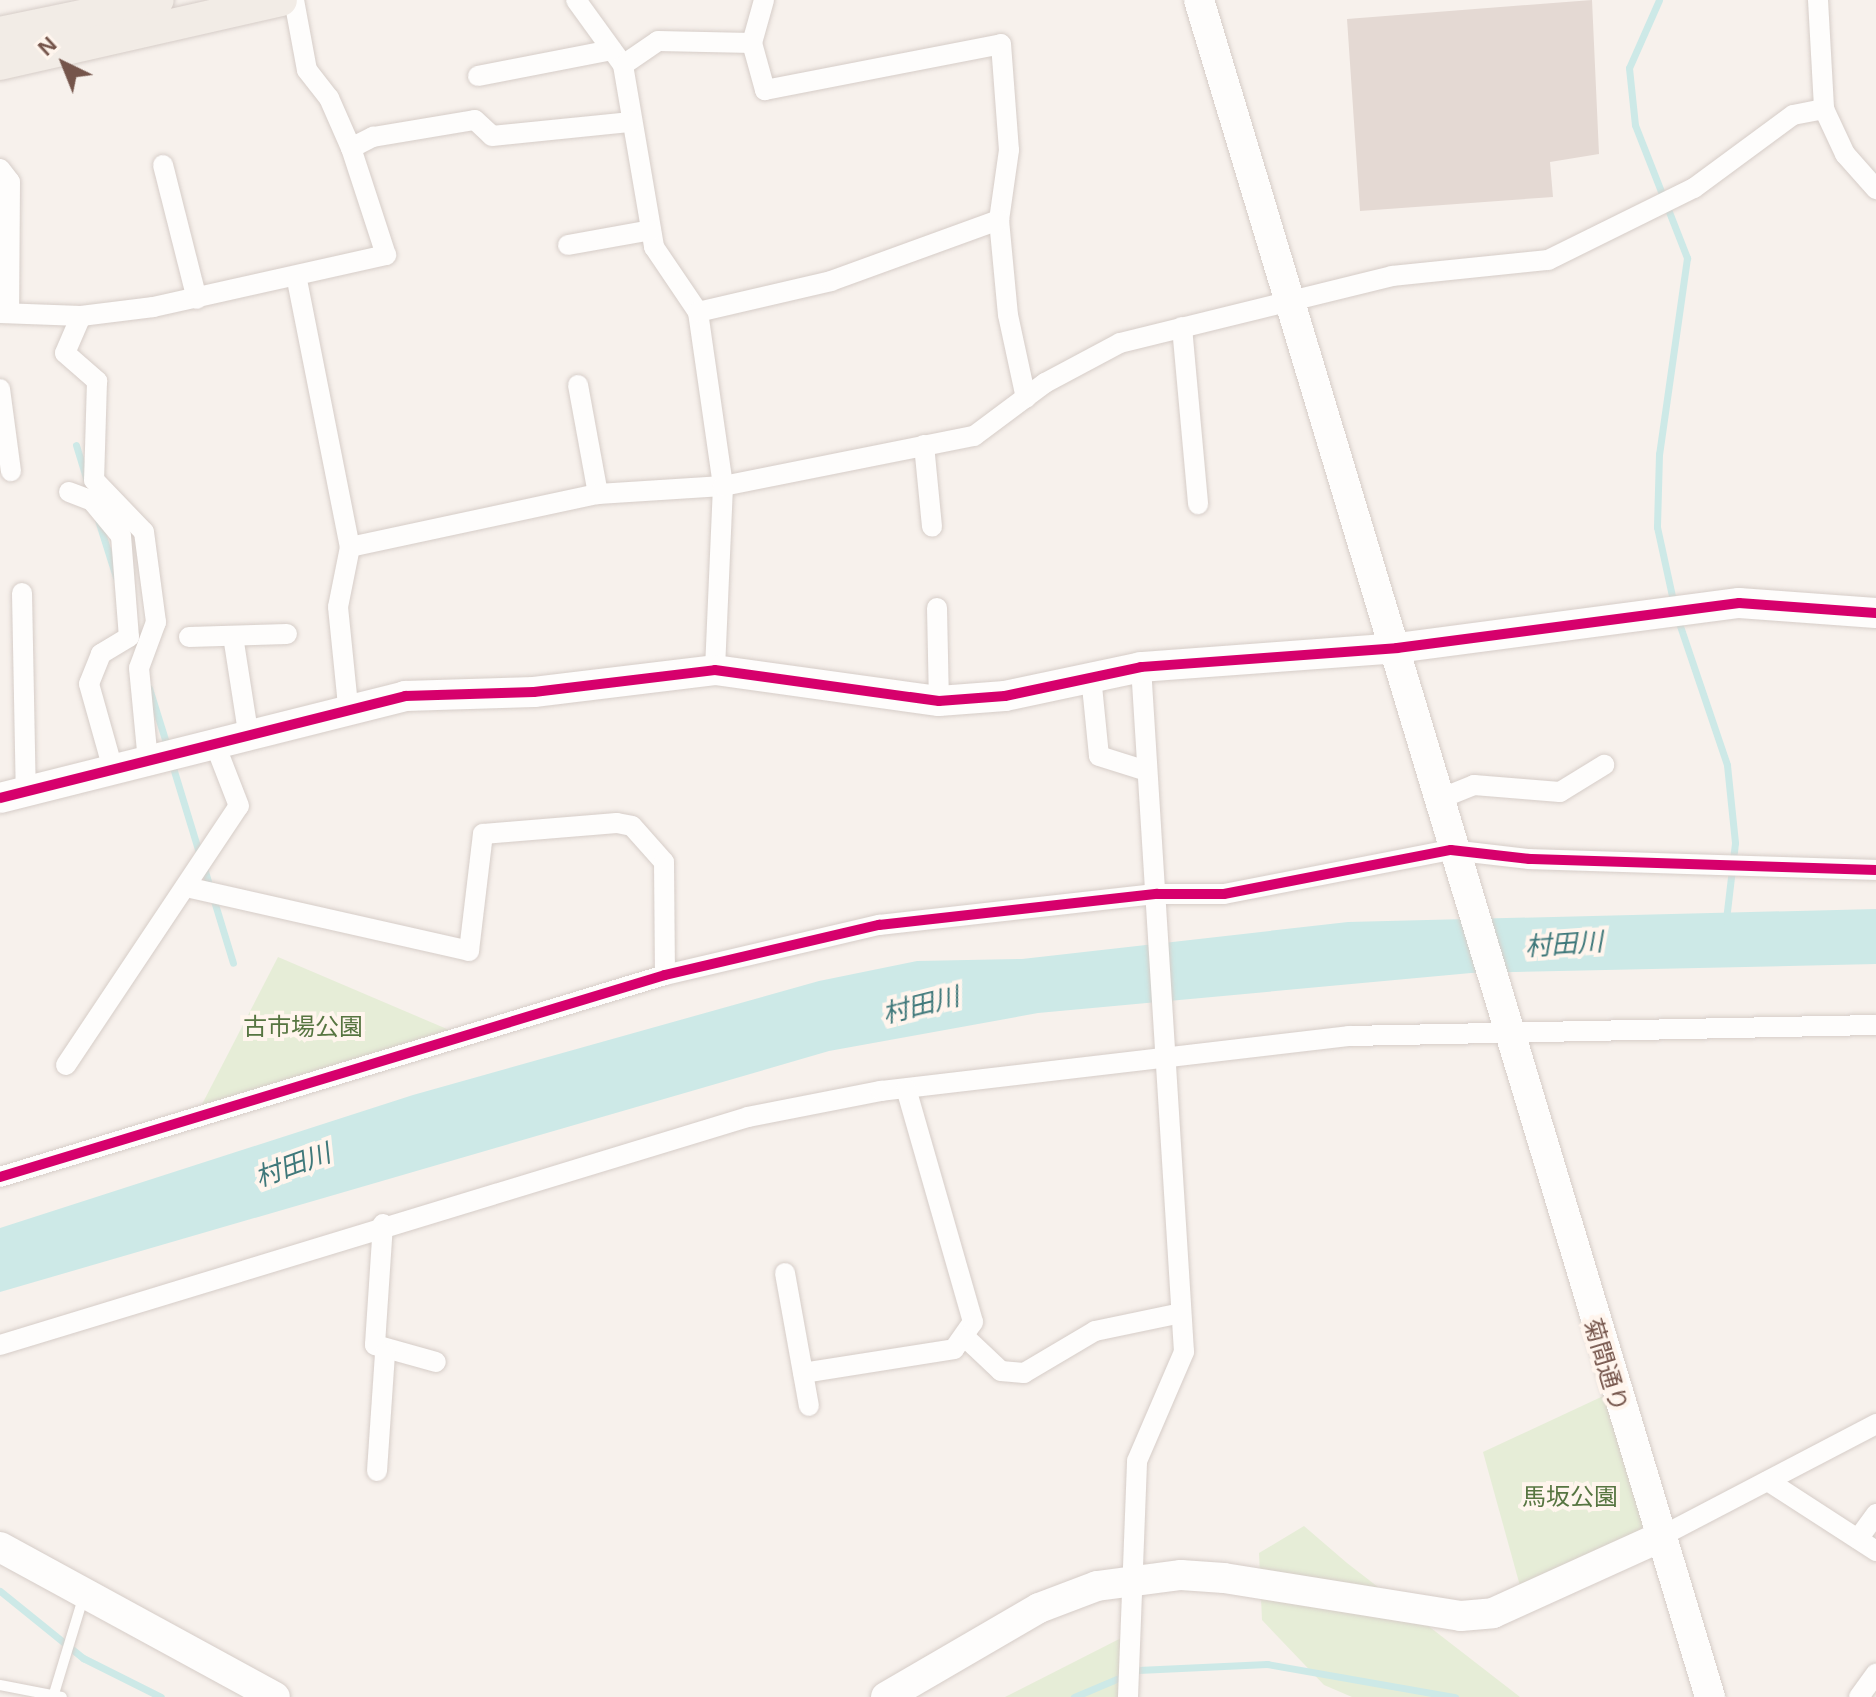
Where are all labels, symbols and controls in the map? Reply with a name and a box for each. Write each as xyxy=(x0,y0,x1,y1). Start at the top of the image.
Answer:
north arrow xyxy=(24,24,104,104)
text: N xyxy=(33,32,62,61)
water label: 村田川 xyxy=(1524,927,1604,963)
water label: 村田川 xyxy=(879,981,963,1031)
park label: 古市場公園 xyxy=(243,1013,363,1041)
water label: 村田川 xyxy=(251,1138,335,1194)
street label: 菊間通り xyxy=(1578,1315,1634,1415)
park label: 馬坂公園 xyxy=(1522,1483,1618,1511)

